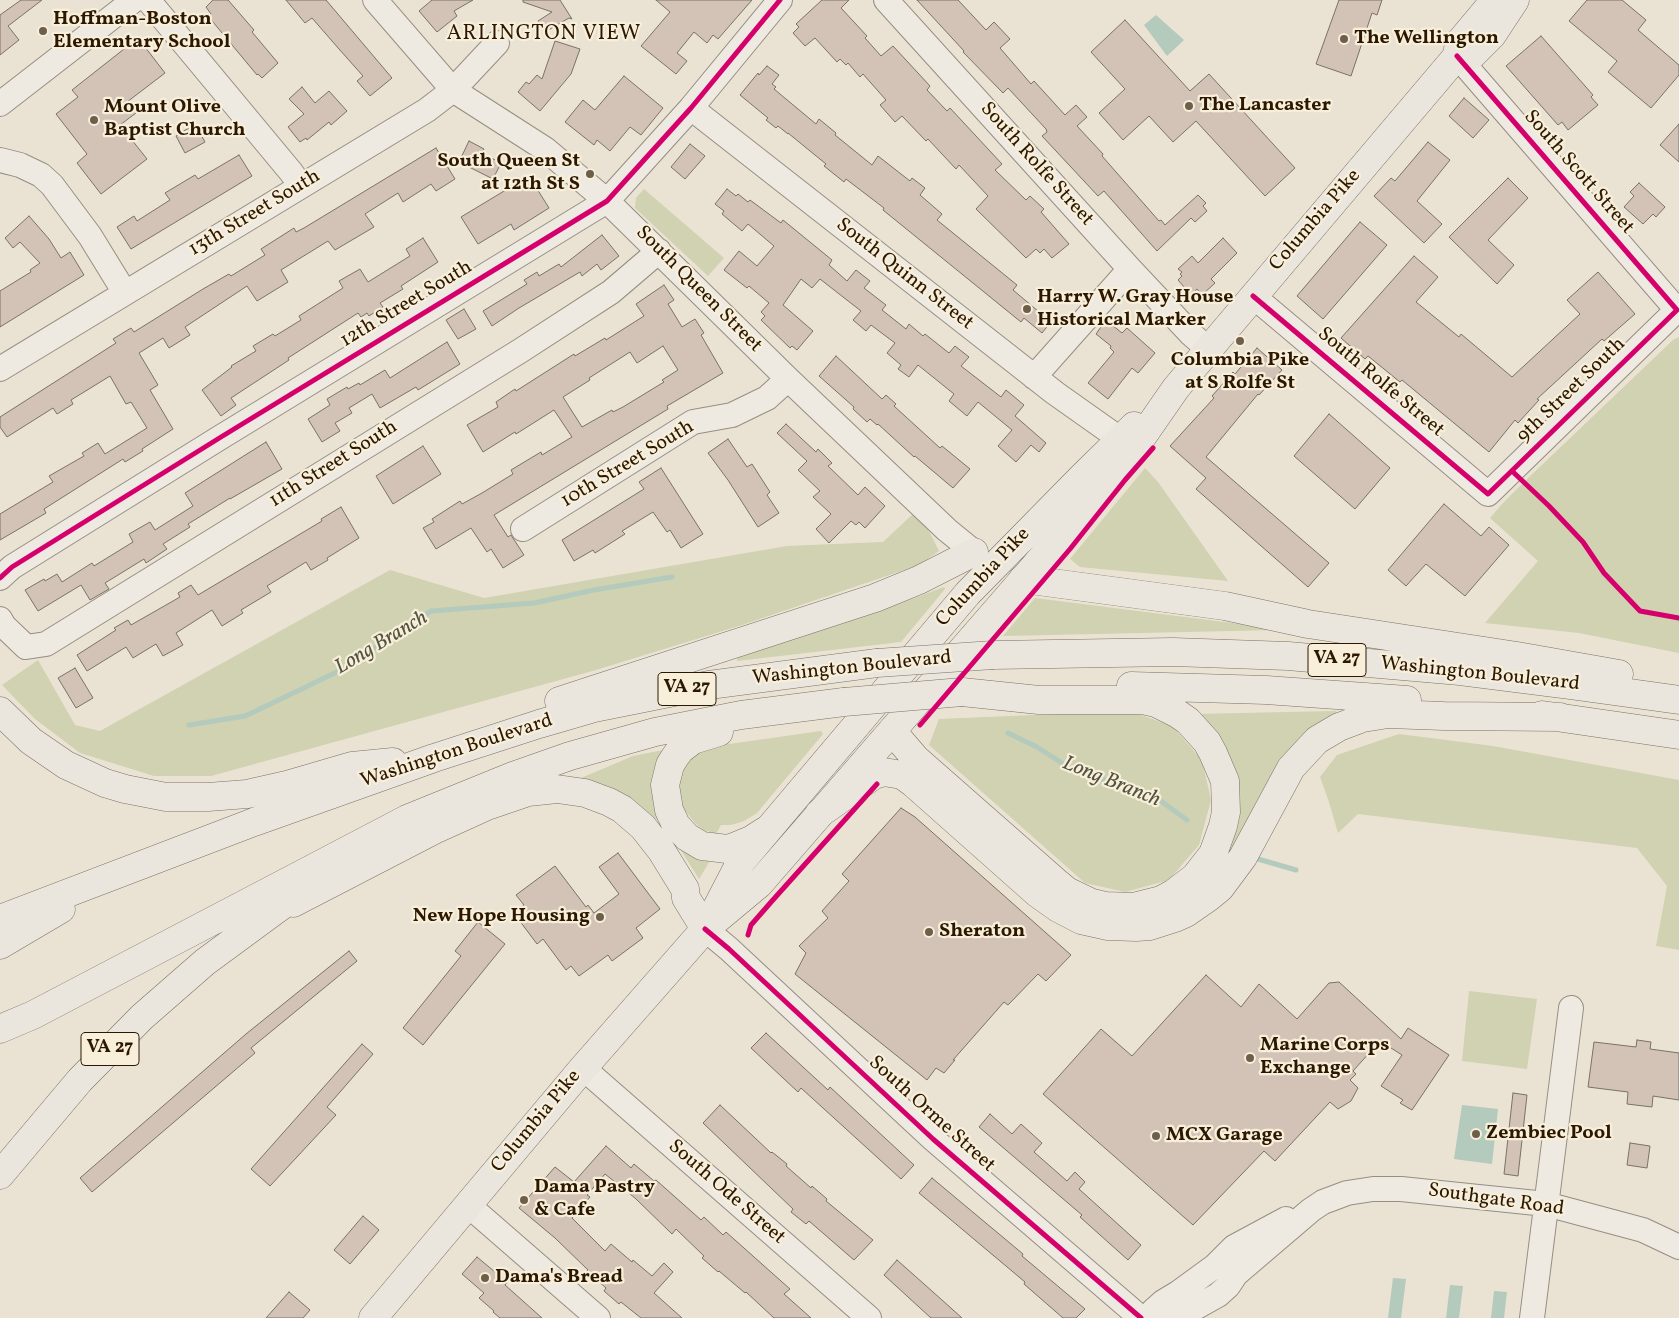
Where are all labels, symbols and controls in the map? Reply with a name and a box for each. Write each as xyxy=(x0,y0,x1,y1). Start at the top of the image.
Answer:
place label: Hoffman-Boston Elementary School xyxy=(53,8,231,55)
district label: ARLINGTON VIEW xyxy=(445,22,643,48)
marker: Hoffman-Boston Elementary School xyxy=(37,25,49,37)
place label: The Wellington xyxy=(1354,27,1499,51)
marker: The Wellington xyxy=(1338,33,1350,45)
place label: The Lancaster xyxy=(1199,94,1331,118)
place label: Mount Olive Baptist Church xyxy=(104,96,245,143)
street label: South Rolfe Street xyxy=(974,98,1098,232)
marker: The Lancaster xyxy=(1183,100,1195,112)
street label: South Scott Street xyxy=(1518,106,1638,240)
marker: Mount Olive Baptist Church xyxy=(88,114,100,126)
place label: South Queen St at 12th St S xyxy=(437,150,580,197)
street label: 13th Street South xyxy=(185,165,325,263)
street label: Columbia Pike xyxy=(1265,165,1367,277)
marker: South Queen St at 12th St S xyxy=(584,168,596,180)
street label: South Quinn Street xyxy=(830,214,978,336)
street label: South Queen Street xyxy=(630,222,766,358)
street label: 12th Street South xyxy=(337,256,477,354)
place label: Harry W. Gray House Historical Marker xyxy=(1037,286,1234,333)
marker: Harry W. Gray House Historical Marker xyxy=(1021,303,1033,315)
street label: South Rolfe Street xyxy=(1312,323,1448,443)
street label: 9th Street South xyxy=(1513,333,1631,449)
marker: Columbia Pike at S Rolfe St xyxy=(1234,335,1246,347)
place label: Columbia Pike at S Rolfe St xyxy=(1171,349,1309,396)
street label: 11th Street South xyxy=(265,416,403,514)
street label: 10th Street South xyxy=(557,416,699,514)
street label: Columbia Pike xyxy=(932,523,1036,633)
water label: Long Branch xyxy=(331,607,433,681)
road number: VA 27 xyxy=(1308,644,1366,676)
street label: Washington Boulevard xyxy=(751,647,953,691)
street label: Washington Boulevard xyxy=(1379,653,1581,697)
road number: VA 27 xyxy=(658,672,716,706)
street label: Washington Boulevard xyxy=(358,710,556,794)
water label: Long Branch xyxy=(1058,752,1164,814)
place label: New Hope Housing xyxy=(413,905,590,929)
marker: New Hope Housing xyxy=(594,911,606,923)
place label: Sheraton xyxy=(939,920,1025,944)
marker: Sheraton xyxy=(923,926,935,938)
road number: VA 27 xyxy=(81,1032,139,1066)
place label: Marine Corps Exchange xyxy=(1260,1034,1389,1081)
street label: South Orme Street xyxy=(863,1052,999,1178)
marker: Marine Corps Exchange xyxy=(1244,1052,1256,1064)
street label: Columbia Pike xyxy=(487,1066,587,1178)
place label: Zembiec Pool xyxy=(1486,1122,1612,1146)
place label: MCX Garage xyxy=(1166,1124,1283,1148)
marker: Zembiec Pool xyxy=(1470,1128,1482,1140)
marker: MCX Garage xyxy=(1150,1130,1162,1142)
street label: South Ode Street xyxy=(662,1135,790,1251)
place label: Dama Pastry & Cafe xyxy=(534,1176,655,1223)
street label: Southgate Road xyxy=(1426,1180,1566,1222)
marker: Dama Pastry & Cafe xyxy=(518,1194,530,1206)
place label: Dama's Bread xyxy=(495,1266,623,1290)
marker: Dama's Bread xyxy=(479,1272,491,1284)

